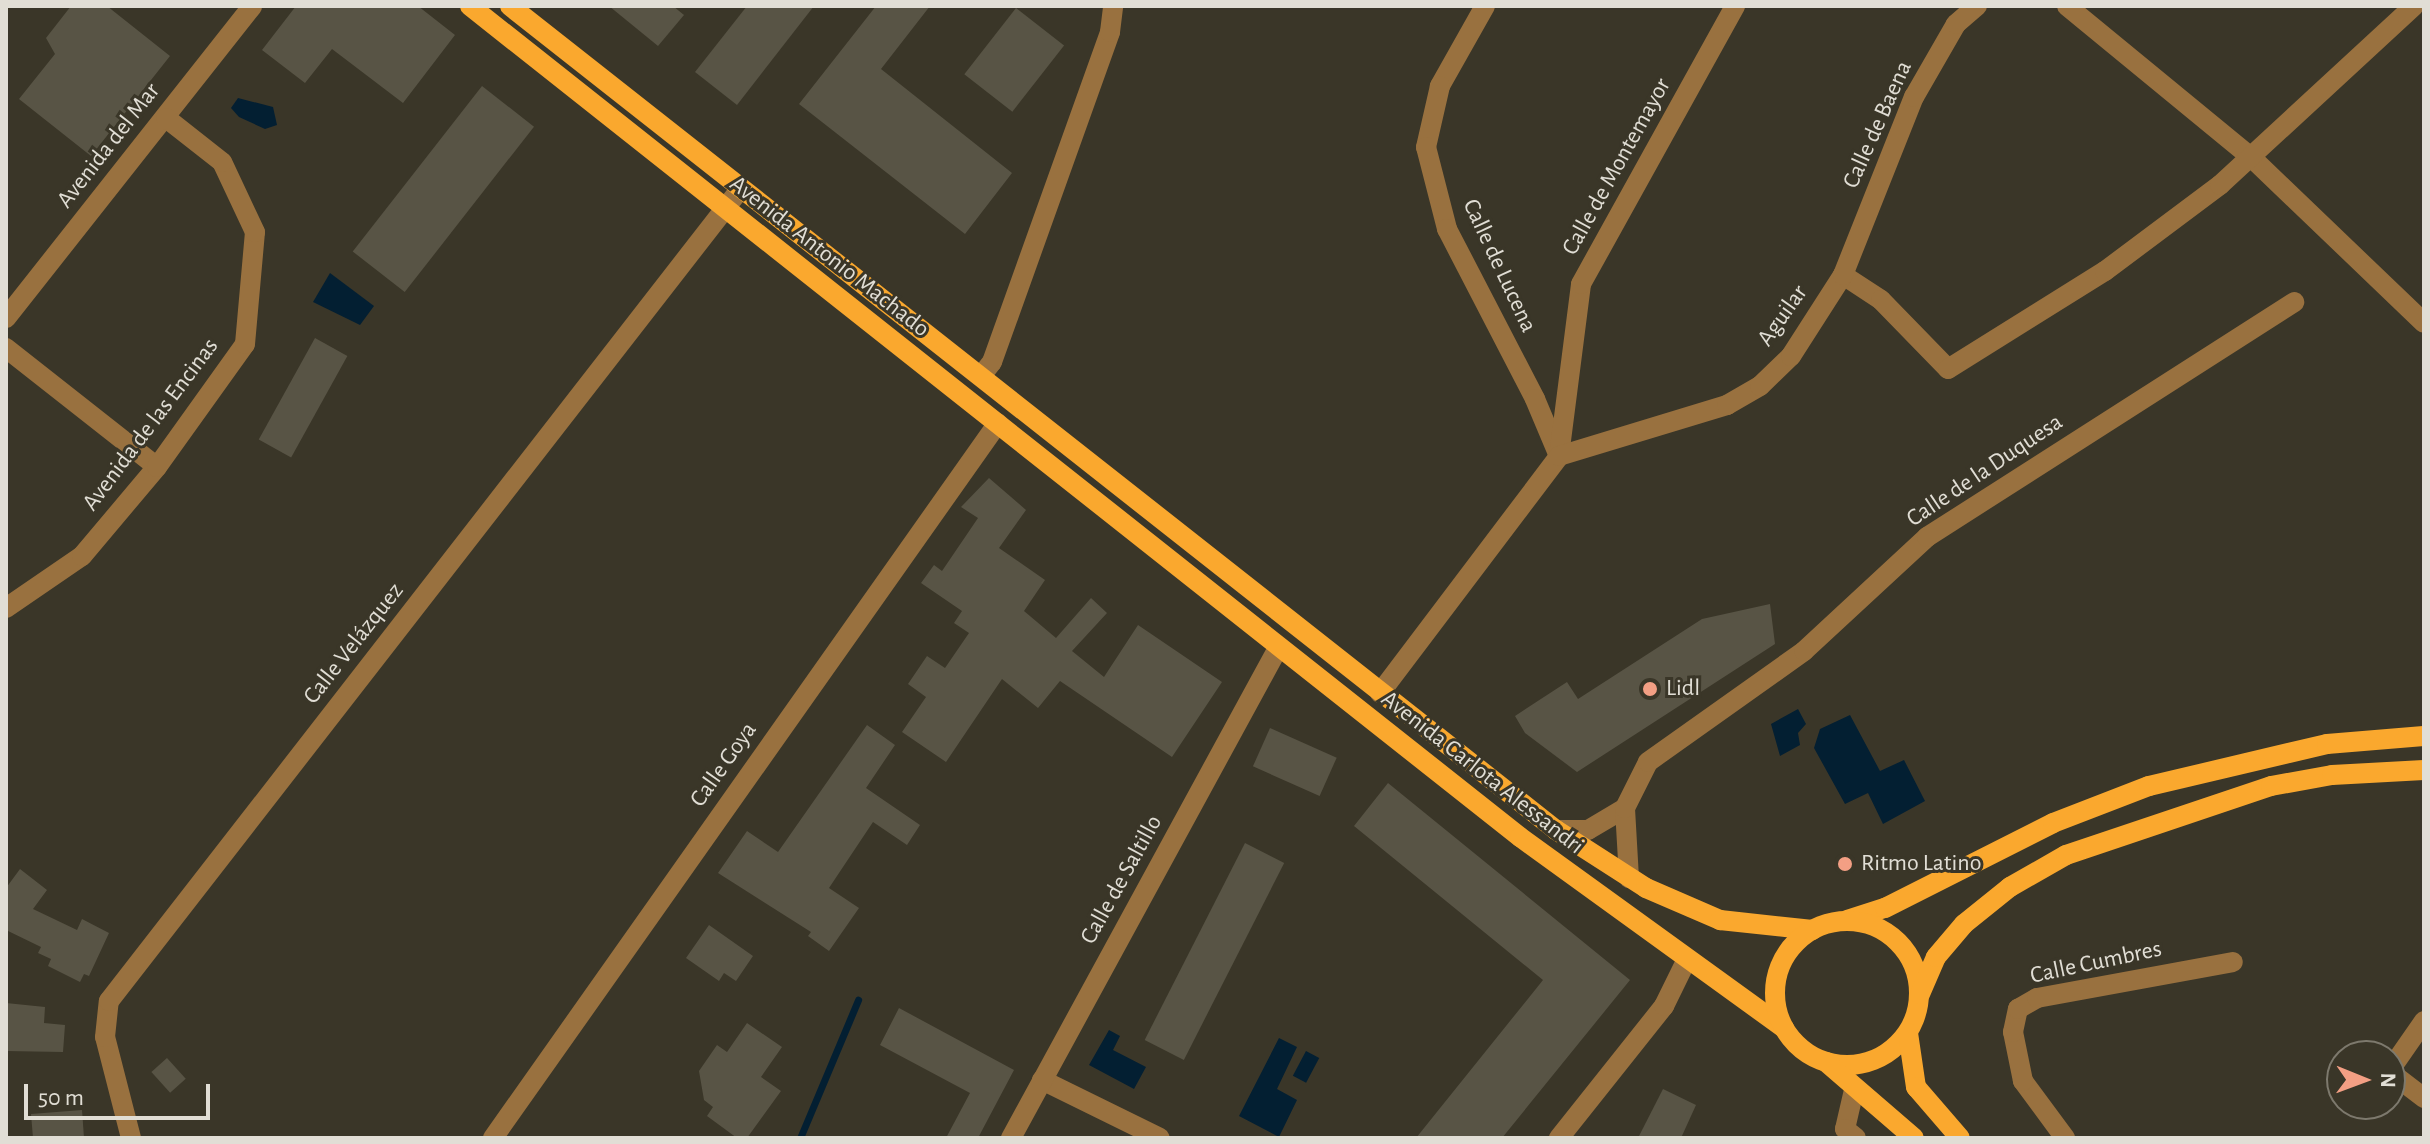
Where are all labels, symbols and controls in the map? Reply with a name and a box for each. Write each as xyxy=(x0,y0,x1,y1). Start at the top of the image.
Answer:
street label: Calle de Baena xyxy=(1837,57,1919,193)
street label: Calle de Montemayor xyxy=(1556,73,1678,261)
street label: Avenida del Mar xyxy=(51,78,167,214)
street label: Avenida Antonio Machado xyxy=(723,170,935,344)
street label: Calle de Lucena xyxy=(1456,195,1542,337)
street label: Aguilar xyxy=(1752,280,1814,352)
street label: Avenida de las Encinas xyxy=(77,333,225,517)
street label: Calle de la Duquesa xyxy=(1901,408,2069,534)
street label: Calle Velázquez xyxy=(298,578,410,710)
place label: Lidl xyxy=(1666,675,1700,703)
marker: Lidl xyxy=(1641,680,1659,698)
street label: Avenida Carlota Alessandri xyxy=(1375,685,1589,861)
street label: Calle Goya xyxy=(684,717,764,813)
street label: Calle de Saltillo xyxy=(1075,811,1169,949)
place label: Ritmo Latino xyxy=(1861,850,1981,878)
marker: Ritmo Latino xyxy=(1836,855,1854,873)
street label: Calle Cumbres xyxy=(2028,935,2164,991)
north arrow xyxy=(2326,1040,2406,1120)
scale bar xyxy=(28,1068,214,1118)
text: N xyxy=(2377,1073,2399,1088)
text: 50 m xyxy=(38,1086,84,1110)

